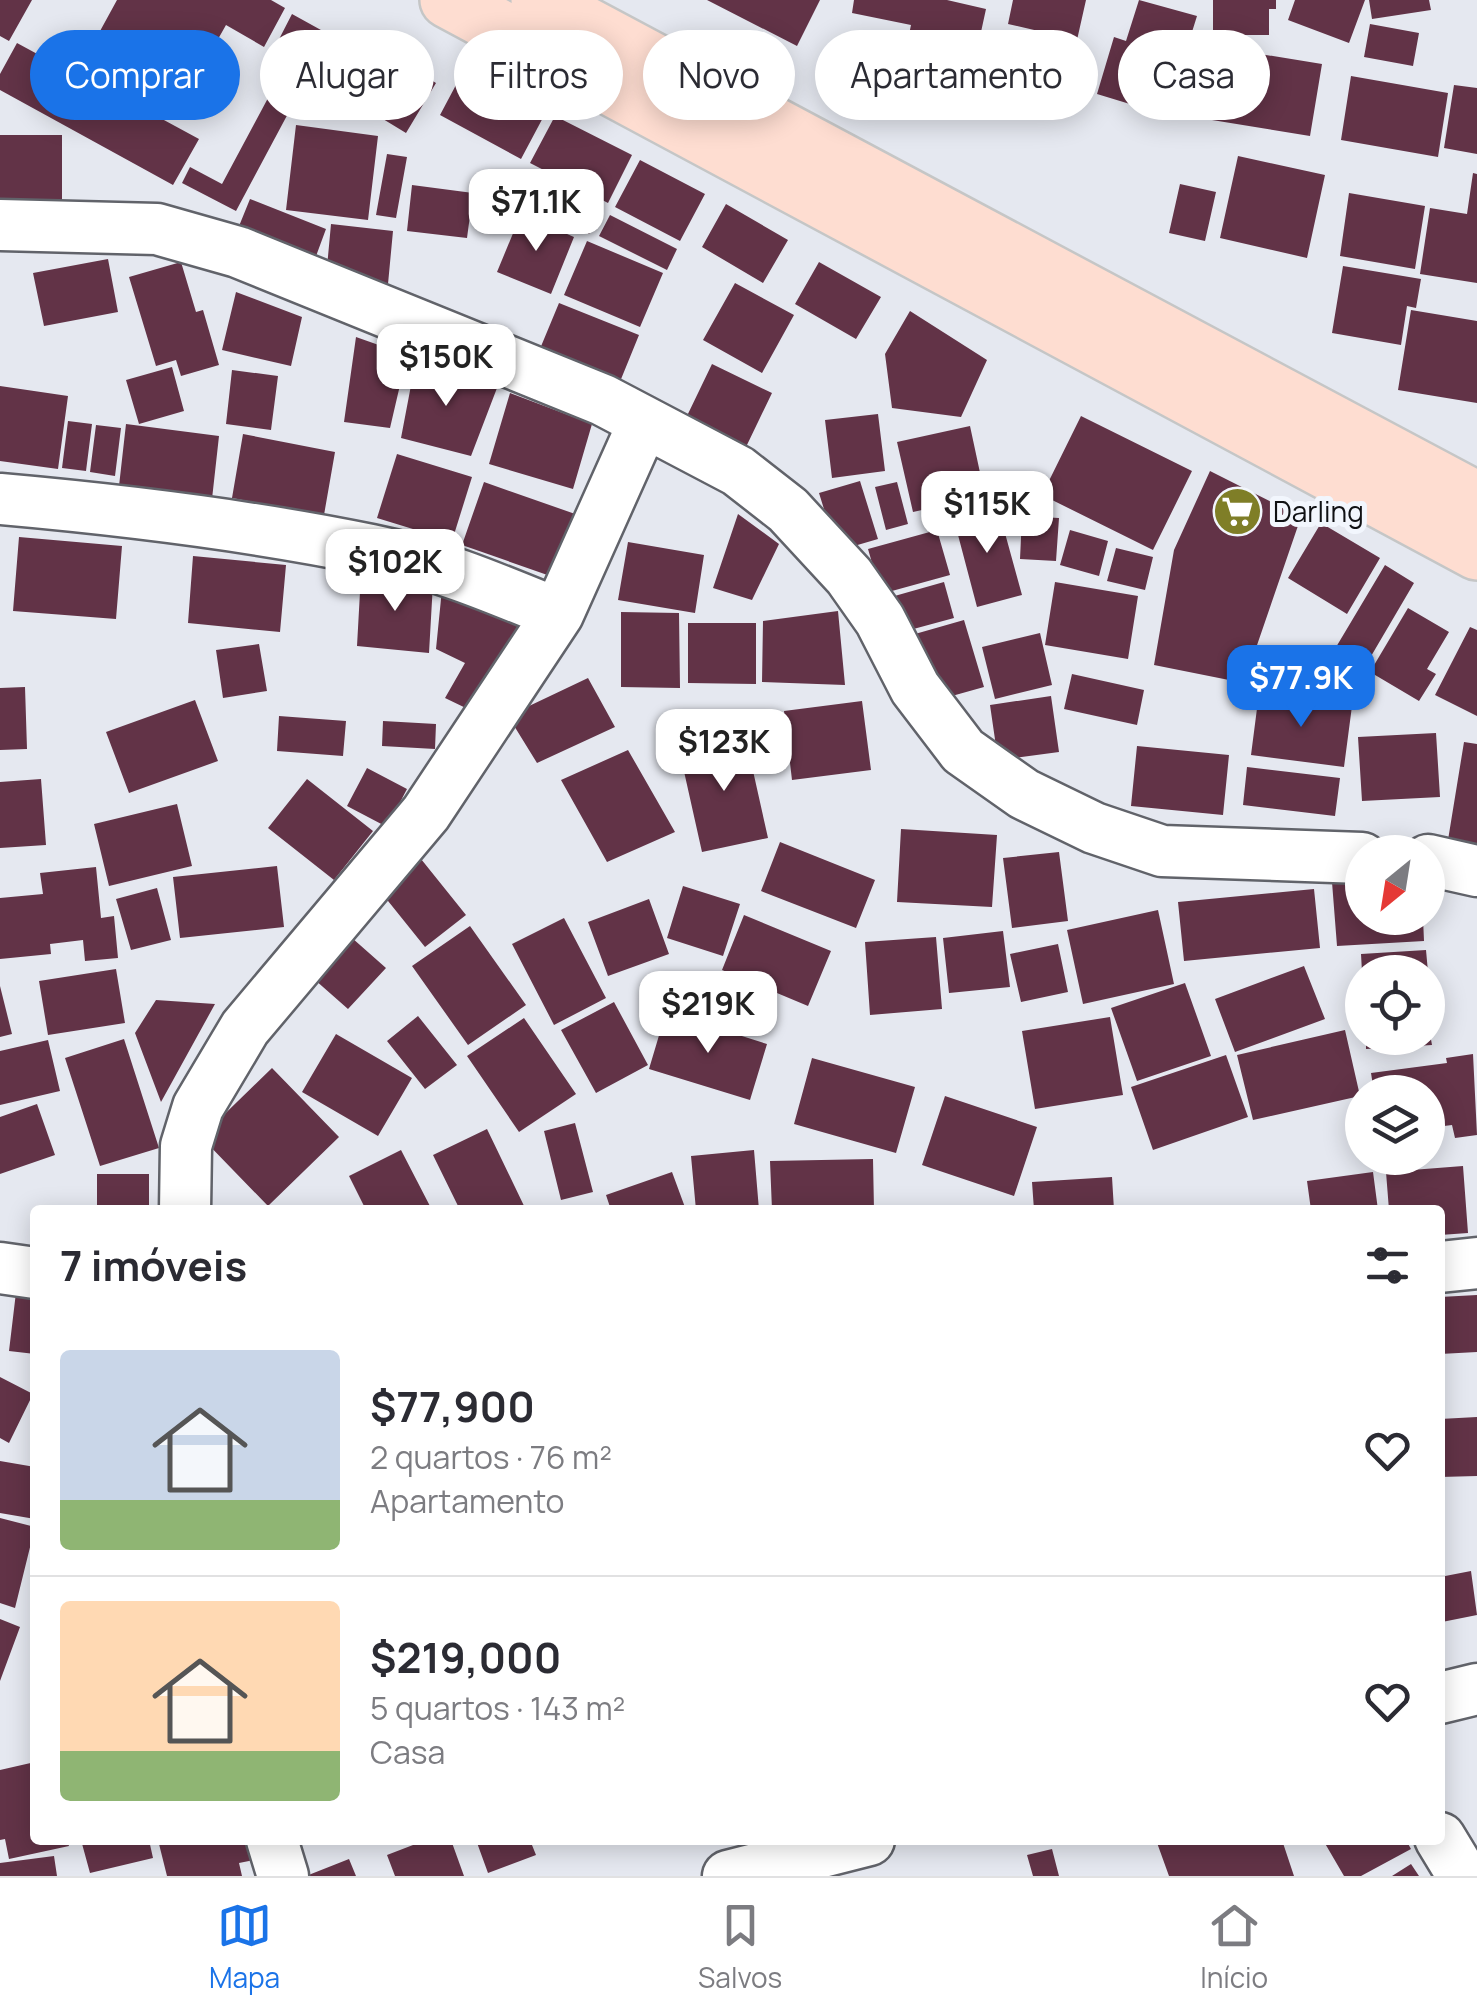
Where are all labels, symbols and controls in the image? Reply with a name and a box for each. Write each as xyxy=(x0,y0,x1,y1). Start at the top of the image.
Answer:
chip: Comprar xyxy=(30,30,240,120)
chip: Alugar xyxy=(260,30,434,120)
chip: Filtros xyxy=(454,30,623,120)
chip: Novo xyxy=(643,30,795,120)
chip: Apartamento xyxy=(815,30,1098,120)
chip: Casa xyxy=(1118,30,1270,120)
pin: $71.1K xyxy=(455,169,617,254)
text: $71.1K xyxy=(491,179,581,223)
pin: $150K xyxy=(376,324,516,409)
text: $150K xyxy=(399,334,493,378)
pin: $115K xyxy=(917,471,1057,556)
text: $115K xyxy=(943,481,1031,525)
supermarket icon: Darling xyxy=(1212,485,1264,537)
place label: Darling xyxy=(1273,492,1364,530)
pin: $102K xyxy=(325,529,465,614)
text: $102K xyxy=(348,539,442,583)
pin: $77.9K xyxy=(1220,645,1382,730)
text: $77.9K xyxy=(1249,655,1353,699)
pin: $123K xyxy=(654,709,794,794)
text: $123K xyxy=(678,719,770,763)
north arrow xyxy=(1345,835,1445,935)
map controls xyxy=(1345,835,1445,1175)
button: locate xyxy=(1345,955,1445,1055)
pin: $219K xyxy=(638,971,778,1056)
text: $219K xyxy=(661,981,755,1025)
button: layers xyxy=(1345,1075,1445,1175)
text: 7 imóveis xyxy=(60,1236,247,1294)
icon: filters xyxy=(1360,1238,1415,1293)
text: $77,900 xyxy=(370,1377,535,1435)
icon: home xyxy=(140,1390,260,1510)
icon: heart xyxy=(1360,1423,1415,1478)
text: 2 quartos · 76 m² xyxy=(370,1435,612,1479)
text: Apartamento xyxy=(370,1479,565,1523)
text: $219,000 xyxy=(370,1628,561,1686)
icon: home xyxy=(140,1641,260,1761)
icon: heart xyxy=(1360,1674,1415,1729)
text: 5 quartos · 143 m² xyxy=(370,1686,625,1730)
text: Casa xyxy=(370,1730,445,1774)
tab: Mapa xyxy=(209,1898,280,1996)
tab: Salvos xyxy=(698,1898,782,1996)
tab: Início xyxy=(1200,1898,1268,1996)

